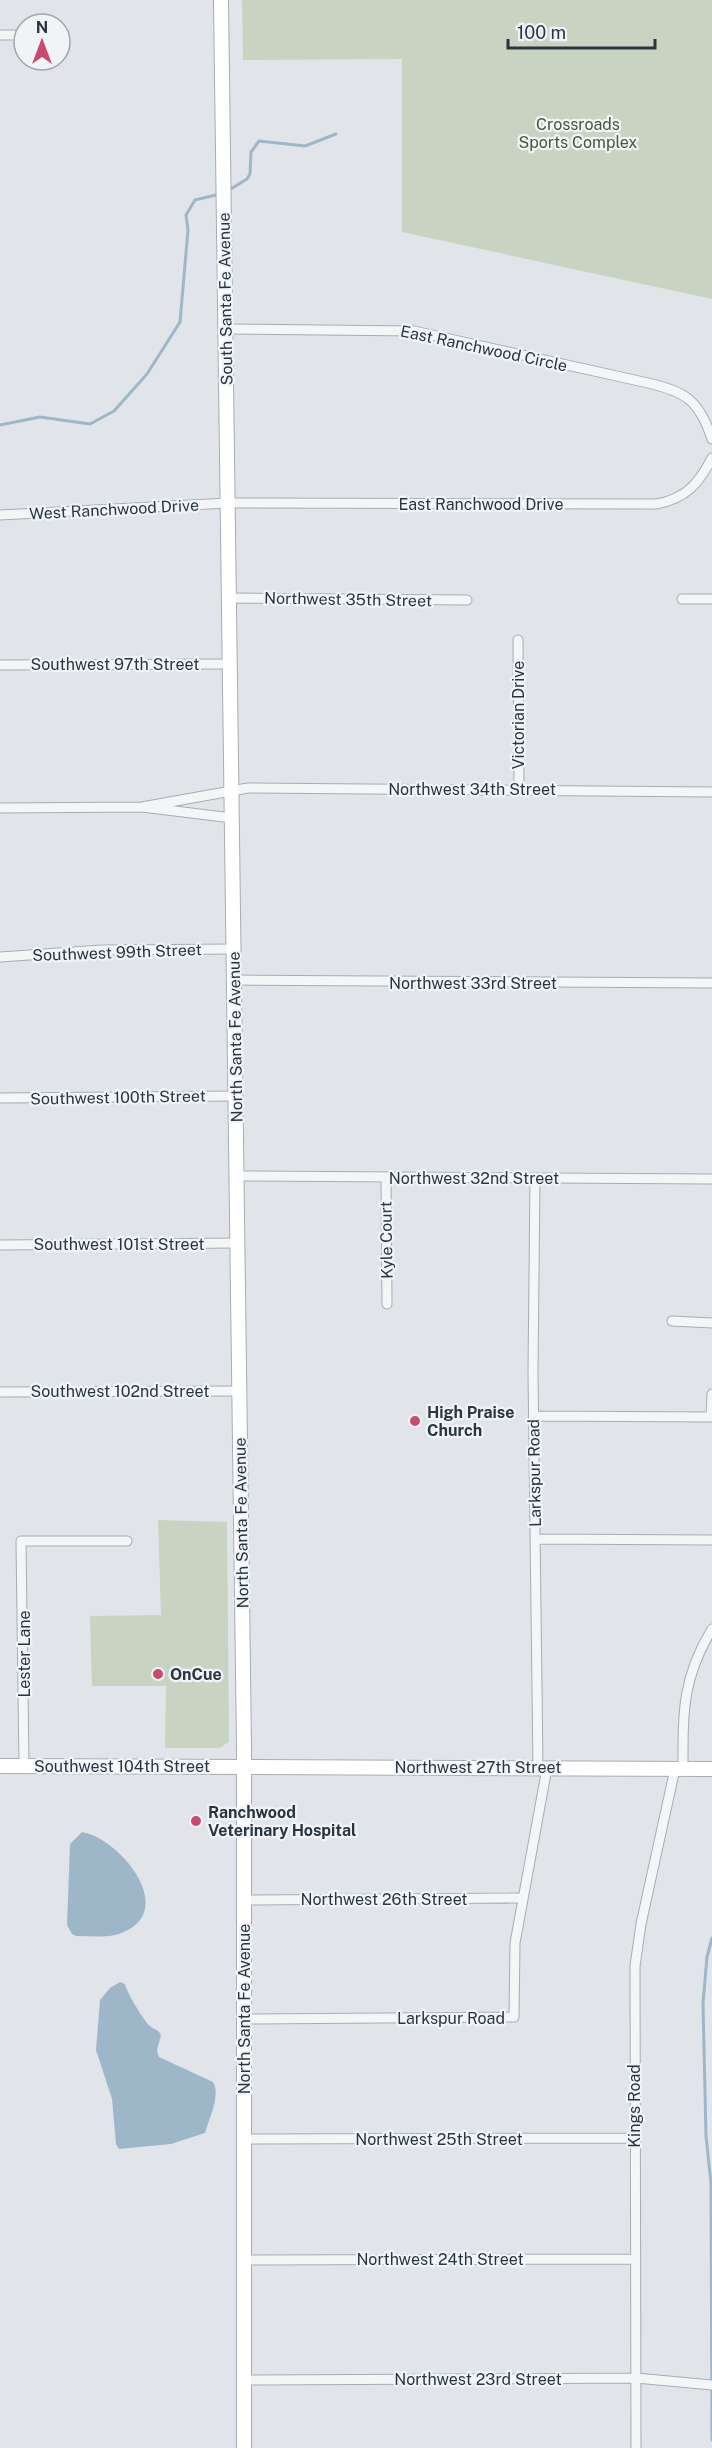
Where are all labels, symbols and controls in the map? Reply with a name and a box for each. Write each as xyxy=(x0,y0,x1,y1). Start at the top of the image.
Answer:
north arrow xyxy=(12,12,72,72)
scale bar xyxy=(508,12,655,50)
text: N xyxy=(36,18,48,37)
text: 100 m xyxy=(517,22,566,43)
park label: Crossroads Sports Complex xyxy=(519,115,637,152)
street label: South Santa Fe Avenue xyxy=(214,212,237,386)
street label: East Ranchwood Circle xyxy=(399,322,569,375)
street label: East Ranchwood Drive xyxy=(398,495,564,514)
street label: West Ranchwood Drive xyxy=(29,496,199,523)
street label: Northwest 35th Street xyxy=(264,589,432,610)
street label: Southwest 97th Street xyxy=(31,655,199,674)
street label: Victorian Drive xyxy=(509,661,528,769)
street label: Northwest 34th Street xyxy=(388,780,556,799)
street label: Southwest 99th Street xyxy=(32,940,202,965)
street label: North Santa Fe Avenue xyxy=(225,951,246,1123)
street label: Northwest 33rd Street xyxy=(389,974,557,993)
street label: Southwest 100th Street xyxy=(30,1086,206,1109)
street label: Northwest 32nd Street xyxy=(389,1169,559,1188)
street label: Kyle Court xyxy=(376,1201,397,1279)
street label: Southwest 101st Street xyxy=(33,1235,205,1254)
street label: Southwest 102nd Street xyxy=(31,1382,209,1401)
place label: High Praise Church xyxy=(427,1403,515,1440)
marker: High Praise Church xyxy=(408,1414,422,1428)
street label: Larkspur Road xyxy=(524,1419,545,1527)
street label: North Santa Fe Avenue xyxy=(231,1437,252,1609)
street label: Lester Lane xyxy=(15,1610,34,1698)
place label: OnCue xyxy=(170,1665,222,1684)
marker: OnCue xyxy=(151,1667,165,1681)
street label: Southwest 104th Street xyxy=(34,1757,210,1776)
street label: Northwest 27th Street xyxy=(395,1758,561,1777)
place label: Ranchwood Veterinary Hospital xyxy=(208,1803,356,1840)
marker: Ranchwood Veterinary Hospital xyxy=(189,1814,203,1828)
street label: Northwest 26th Street xyxy=(300,1890,468,1909)
street label: North Santa Fe Avenue xyxy=(235,1924,254,2094)
street label: Larkspur Road xyxy=(397,2009,505,2028)
street label: Kings Road xyxy=(625,2064,644,2148)
street label: Northwest 25th Street xyxy=(355,2130,523,2149)
street label: Northwest 24th Street xyxy=(356,2250,524,2269)
street label: Northwest 23rd Street xyxy=(394,2370,562,2389)

